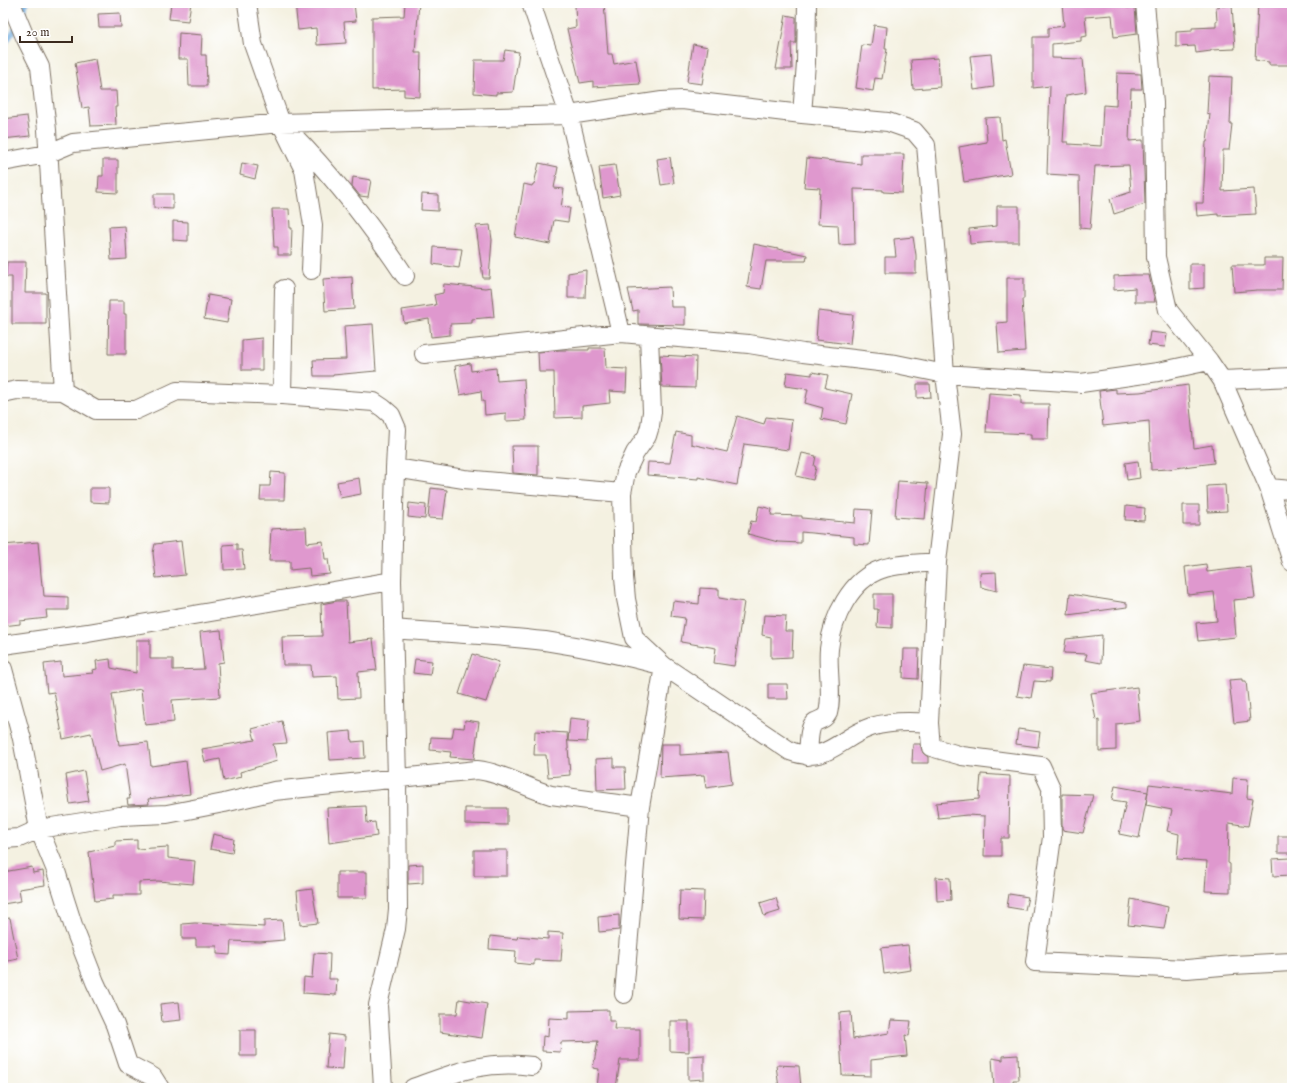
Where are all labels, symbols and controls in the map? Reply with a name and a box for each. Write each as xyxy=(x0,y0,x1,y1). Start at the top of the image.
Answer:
scale bar xyxy=(20,18,72,44)
text: 20 m xyxy=(26,25,49,40)

